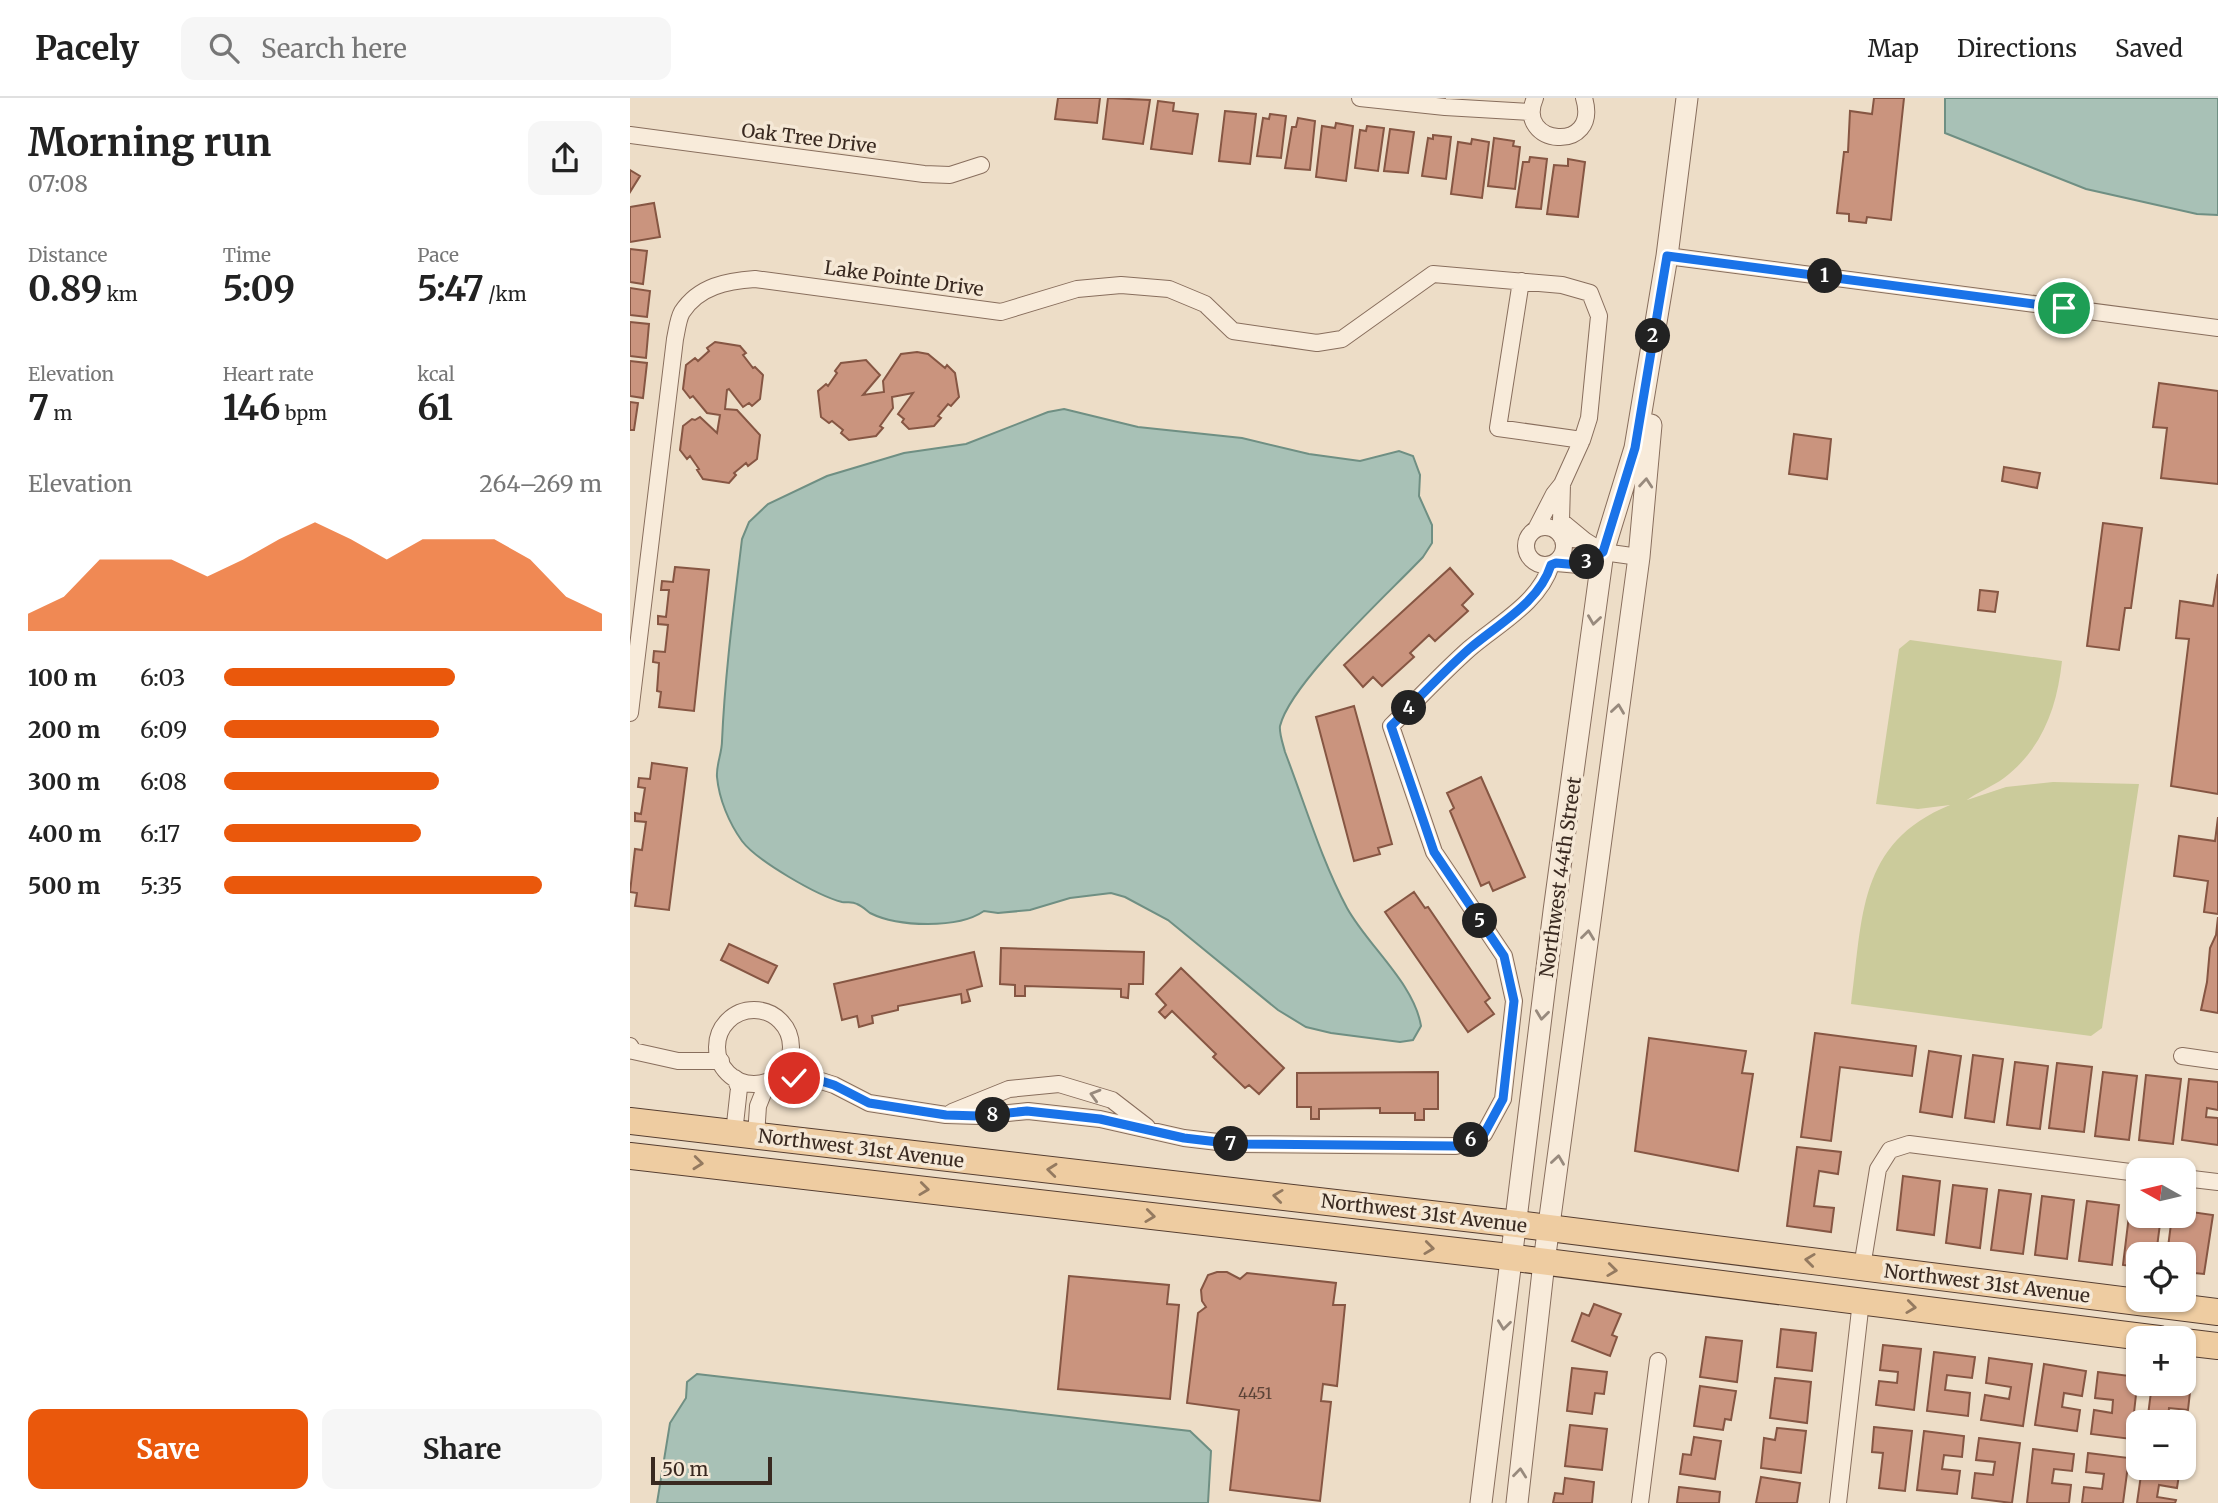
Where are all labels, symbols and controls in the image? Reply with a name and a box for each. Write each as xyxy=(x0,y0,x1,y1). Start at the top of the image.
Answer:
search box xyxy=(181,17,671,80)
text: Pacely xyxy=(35,28,139,69)
icon: search xyxy=(205,29,243,67)
text: Search here xyxy=(261,32,407,65)
text: Map xyxy=(1868,33,1919,64)
text: Directions xyxy=(1957,33,2077,64)
text: Saved xyxy=(2115,33,2183,64)
street label: Oak Tree Drive xyxy=(740,118,878,158)
text: Morning run xyxy=(28,119,271,166)
button: share xyxy=(528,121,602,195)
text: 07:08 xyxy=(28,169,88,198)
text: Distance xyxy=(28,243,107,267)
text: Time xyxy=(223,243,271,267)
text: Pace xyxy=(417,243,459,267)
street label: Lake Pointe Drive xyxy=(823,255,985,301)
pin: 1 xyxy=(1808,258,1842,294)
text: 1 xyxy=(1820,263,1829,287)
text: 0.89 xyxy=(28,267,102,311)
text: 5:09 xyxy=(223,267,295,311)
text: 5:47 xyxy=(417,267,484,311)
pin xyxy=(2034,278,2094,338)
text: km xyxy=(102,282,138,306)
text: /km xyxy=(484,282,527,306)
icon: arrive xyxy=(2045,289,2083,327)
pin: 2 xyxy=(1636,318,1670,354)
text: 2 xyxy=(1647,323,1658,347)
text: Elevation xyxy=(28,362,114,386)
text: Heart rate xyxy=(223,362,314,386)
text: kcal xyxy=(417,362,455,386)
text: 7 xyxy=(28,386,49,430)
text: 146 xyxy=(223,386,281,430)
text: 61 xyxy=(417,386,453,430)
text: m xyxy=(49,401,72,425)
text: bpm xyxy=(281,401,327,425)
text: Elevation xyxy=(28,469,132,498)
text: 264–269 m xyxy=(479,469,602,498)
one-way arrow xyxy=(1638,478,1653,489)
pin: 3 xyxy=(1570,545,1604,580)
text: 3 xyxy=(1581,549,1592,573)
one-way arrow xyxy=(1587,614,1602,626)
text: 100 m xyxy=(28,663,97,692)
text: 6:03 xyxy=(140,663,185,692)
pin: 4 xyxy=(1392,690,1426,726)
text: 4 xyxy=(1402,695,1415,719)
one-way arrow xyxy=(1611,703,1626,715)
text: 200 m xyxy=(28,715,100,744)
text: 6:09 xyxy=(140,715,187,744)
text: 300 m xyxy=(28,767,100,796)
text: 6:08 xyxy=(140,767,187,796)
street label: Northwest 44th Street xyxy=(1534,774,1586,979)
text: 400 m xyxy=(28,819,102,848)
text: 6:17 xyxy=(140,819,180,848)
text: 500 m xyxy=(28,871,100,900)
text: 5:35 xyxy=(140,871,182,900)
pin: 5 xyxy=(1462,904,1498,938)
text: 5 xyxy=(1474,908,1485,932)
one-way arrow xyxy=(1580,929,1595,940)
one-way arrow xyxy=(1534,1010,1549,1021)
pin xyxy=(764,1048,824,1108)
icon: check xyxy=(775,1059,813,1097)
one-way arrow xyxy=(1089,1088,1101,1103)
pin: 8 xyxy=(976,1098,1010,1132)
text: 8 xyxy=(987,1102,998,1126)
pin: 6 xyxy=(1454,1122,1488,1158)
street label: Northwest 31st Avenue xyxy=(757,1123,965,1173)
pin: 7 xyxy=(1214,1126,1248,1162)
text: 6 xyxy=(1465,1127,1476,1151)
text: 7 xyxy=(1225,1131,1236,1155)
one-way arrow xyxy=(1551,1154,1566,1166)
one-way arrow xyxy=(692,1156,704,1171)
north arrow xyxy=(2126,1158,2196,1228)
map controls xyxy=(2126,1158,2196,1480)
one-way arrow xyxy=(1047,1163,1058,1178)
one-way arrow xyxy=(918,1182,930,1197)
one-way arrow xyxy=(1273,1188,1284,1203)
street label: Northwest 31st Avenue xyxy=(1320,1188,1528,1238)
one-way arrow xyxy=(1144,1208,1156,1223)
one-way arrow xyxy=(1423,1241,1435,1256)
button: locate xyxy=(2126,1242,2196,1312)
one-way arrow xyxy=(1804,1253,1816,1268)
street label: Northwest 31st Avenue xyxy=(1883,1258,2091,1308)
one-way arrow xyxy=(1606,1263,1618,1278)
one-way arrow xyxy=(1905,1300,1916,1315)
one-way arrow xyxy=(1496,1319,1511,1331)
button: + xyxy=(2126,1326,2196,1396)
house number: 4451 xyxy=(1238,1383,1272,1403)
button: Save xyxy=(28,1409,308,1489)
button: Share xyxy=(322,1409,602,1489)
button: − xyxy=(2126,1410,2196,1480)
scale bar xyxy=(651,1454,772,1486)
text: 50 m xyxy=(662,1457,708,1481)
one-way arrow xyxy=(1513,1467,1528,1479)

